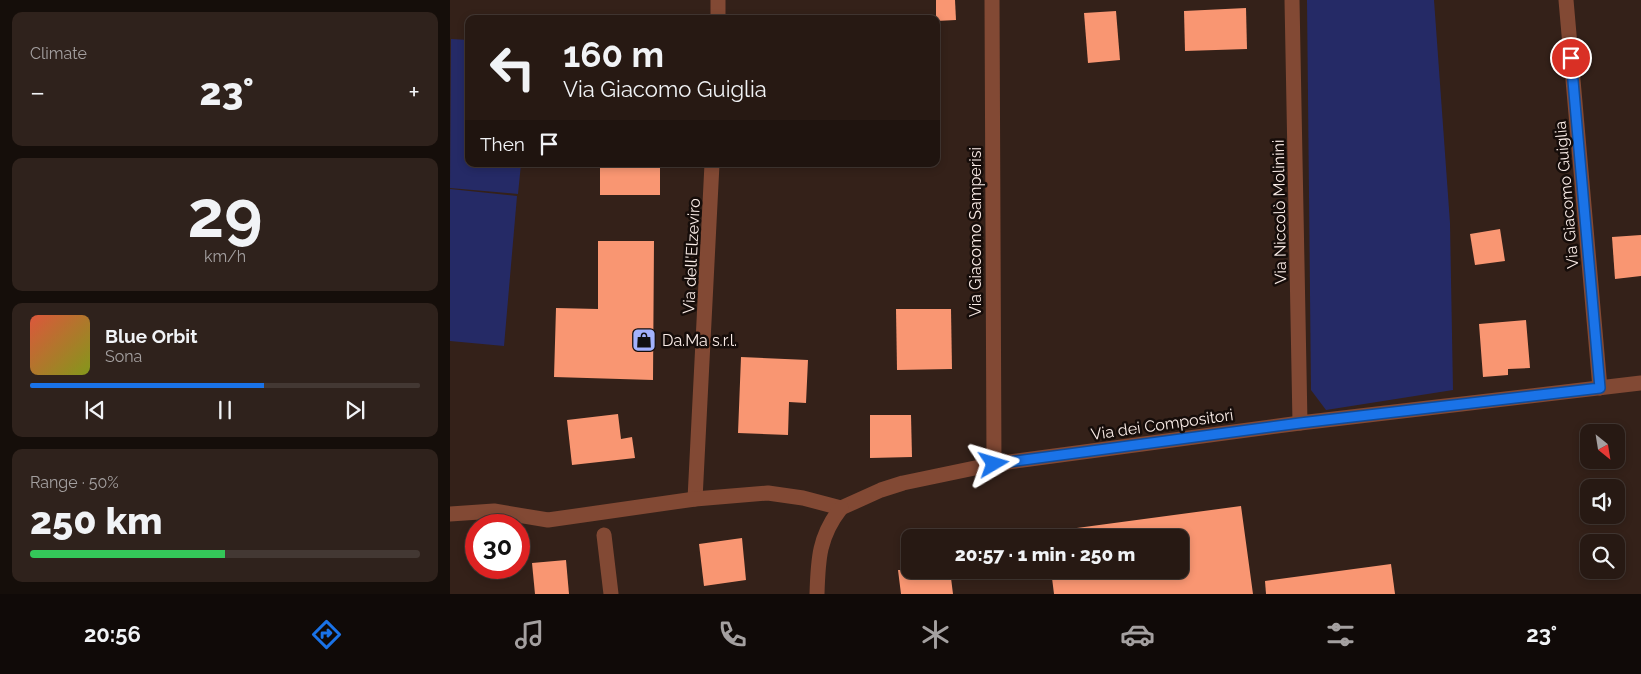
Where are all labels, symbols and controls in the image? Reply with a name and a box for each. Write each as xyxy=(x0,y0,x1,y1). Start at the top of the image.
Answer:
text: 160 m xyxy=(563,34,664,75)
icon: left xyxy=(480,35,545,100)
pin xyxy=(1550,37,1592,79)
text: Climate xyxy=(30,44,87,63)
icon: arrive xyxy=(1557,44,1585,72)
text: 23° xyxy=(200,69,254,114)
text: − xyxy=(30,76,45,109)
text: + xyxy=(408,76,420,109)
text: Via Giacomo Guiglia xyxy=(563,76,767,102)
street label: Via Giacomo Guiglia xyxy=(1551,120,1582,270)
icon: arrive xyxy=(535,130,563,158)
text: Then xyxy=(480,133,525,155)
street label: Via Niccolò Molinini xyxy=(1269,139,1290,285)
street label: Via Giacomo Samperisi xyxy=(966,147,985,317)
text: 29 xyxy=(188,176,262,252)
street label: Via dell'Elzeviro xyxy=(679,198,704,314)
text: km/h xyxy=(204,247,246,266)
text: Blue Orbit xyxy=(105,325,197,347)
shop icon: Da.Ma s.r.l. xyxy=(631,327,657,353)
place label: Da.Ma s.r.l. xyxy=(662,331,737,350)
text: Sona xyxy=(105,347,142,366)
icon: previous xyxy=(81,396,109,424)
icon: pause xyxy=(211,396,239,424)
icon: next xyxy=(341,396,369,424)
street label: Via dei Compositori xyxy=(1090,405,1235,444)
north arrow xyxy=(1580,424,1625,469)
map controls xyxy=(1580,424,1625,579)
position arrow xyxy=(967,437,1019,489)
text: Range · 50% xyxy=(30,473,119,492)
button: sound xyxy=(1580,479,1625,524)
text: 250 km xyxy=(30,498,163,543)
speed limit sign: 30 xyxy=(465,514,530,579)
button: search xyxy=(1580,534,1625,579)
text: 20:57 · 1 min · 250 m xyxy=(955,543,1135,565)
icon: directions xyxy=(309,617,344,652)
icon: music xyxy=(512,617,547,652)
icon: phone xyxy=(715,617,750,652)
icon: climate xyxy=(918,617,953,652)
icon: car xyxy=(1120,617,1155,652)
icon: filters xyxy=(1323,617,1358,652)
text: 20:56 xyxy=(84,621,141,647)
text: 23° xyxy=(1526,621,1557,647)

